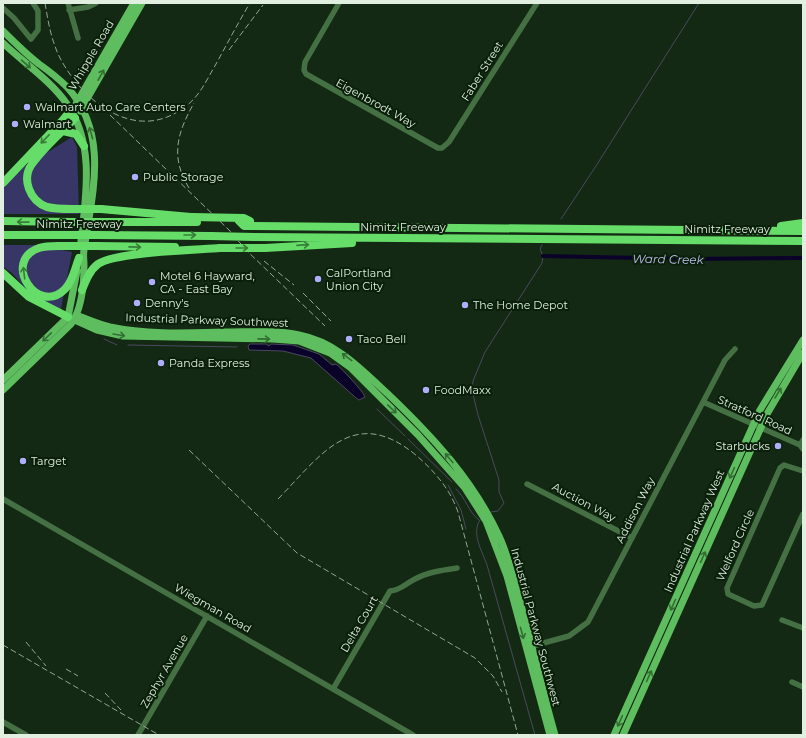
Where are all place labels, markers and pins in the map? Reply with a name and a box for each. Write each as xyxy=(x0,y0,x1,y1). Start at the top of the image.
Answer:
place label: Walmart Auto Care Centers xyxy=(35,100,186,114)
marker: Walmart Auto Care Centers xyxy=(22,102,32,112)
place label: Walmart xyxy=(23,117,72,131)
marker: Walmart xyxy=(10,119,20,129)
place label: Public Storage xyxy=(143,170,224,184)
marker: Public Storage xyxy=(130,172,140,182)
place label: CalPortland Union City xyxy=(326,266,391,293)
place label: Motel 6 Hayward, CA - East Bay xyxy=(160,269,255,296)
marker: CalPortland Union City xyxy=(313,274,323,284)
marker: Motel 6 Hayward, CA - East Bay xyxy=(147,277,157,287)
place label: Denny's xyxy=(145,296,190,310)
marker: Denny's xyxy=(132,298,142,308)
place label: The Home Depot xyxy=(473,298,568,312)
marker: The Home Depot xyxy=(460,300,470,310)
place label: Taco Bell xyxy=(357,332,406,346)
marker: Taco Bell xyxy=(344,334,354,344)
place label: Panda Express xyxy=(169,356,250,370)
marker: Panda Express xyxy=(156,358,166,368)
place label: FoodMaxx xyxy=(434,383,491,397)
marker: FoodMaxx xyxy=(421,385,431,395)
place label: Starbucks xyxy=(715,439,771,453)
marker: Starbucks xyxy=(773,441,783,451)
place label: Target xyxy=(31,454,67,468)
marker: Target xyxy=(18,456,28,466)

